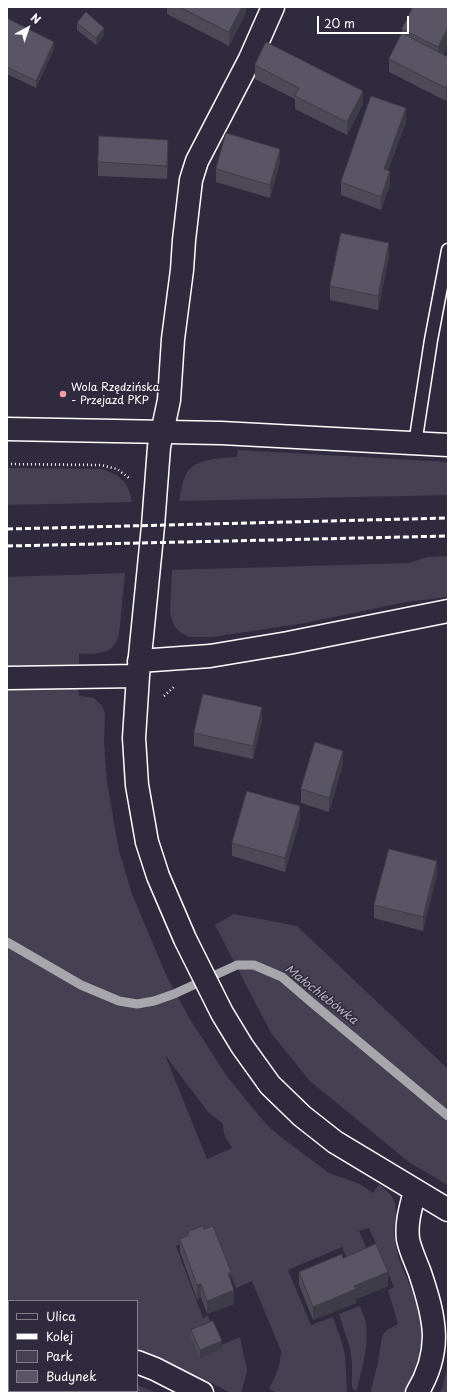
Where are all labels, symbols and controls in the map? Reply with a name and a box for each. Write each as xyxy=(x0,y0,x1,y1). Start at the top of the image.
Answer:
north arrow xyxy=(8,8,48,48)
scale bar xyxy=(319,8,411,34)
text: N xyxy=(27,9,45,28)
text: 20 m xyxy=(324,14,355,32)
place label: Wola Rzędzińska - Przejazd PKP xyxy=(71,381,160,407)
marker: Wola Rzędzińska - Przejazd PKP xyxy=(58,389,68,399)
water label: Małochlebówka xyxy=(282,962,360,1028)
legend xyxy=(8,1300,138,1392)
text: Ulica xyxy=(46,1307,76,1325)
text: Kolej xyxy=(46,1327,73,1345)
text: Park xyxy=(46,1347,73,1365)
text: Budynek xyxy=(46,1367,96,1385)

